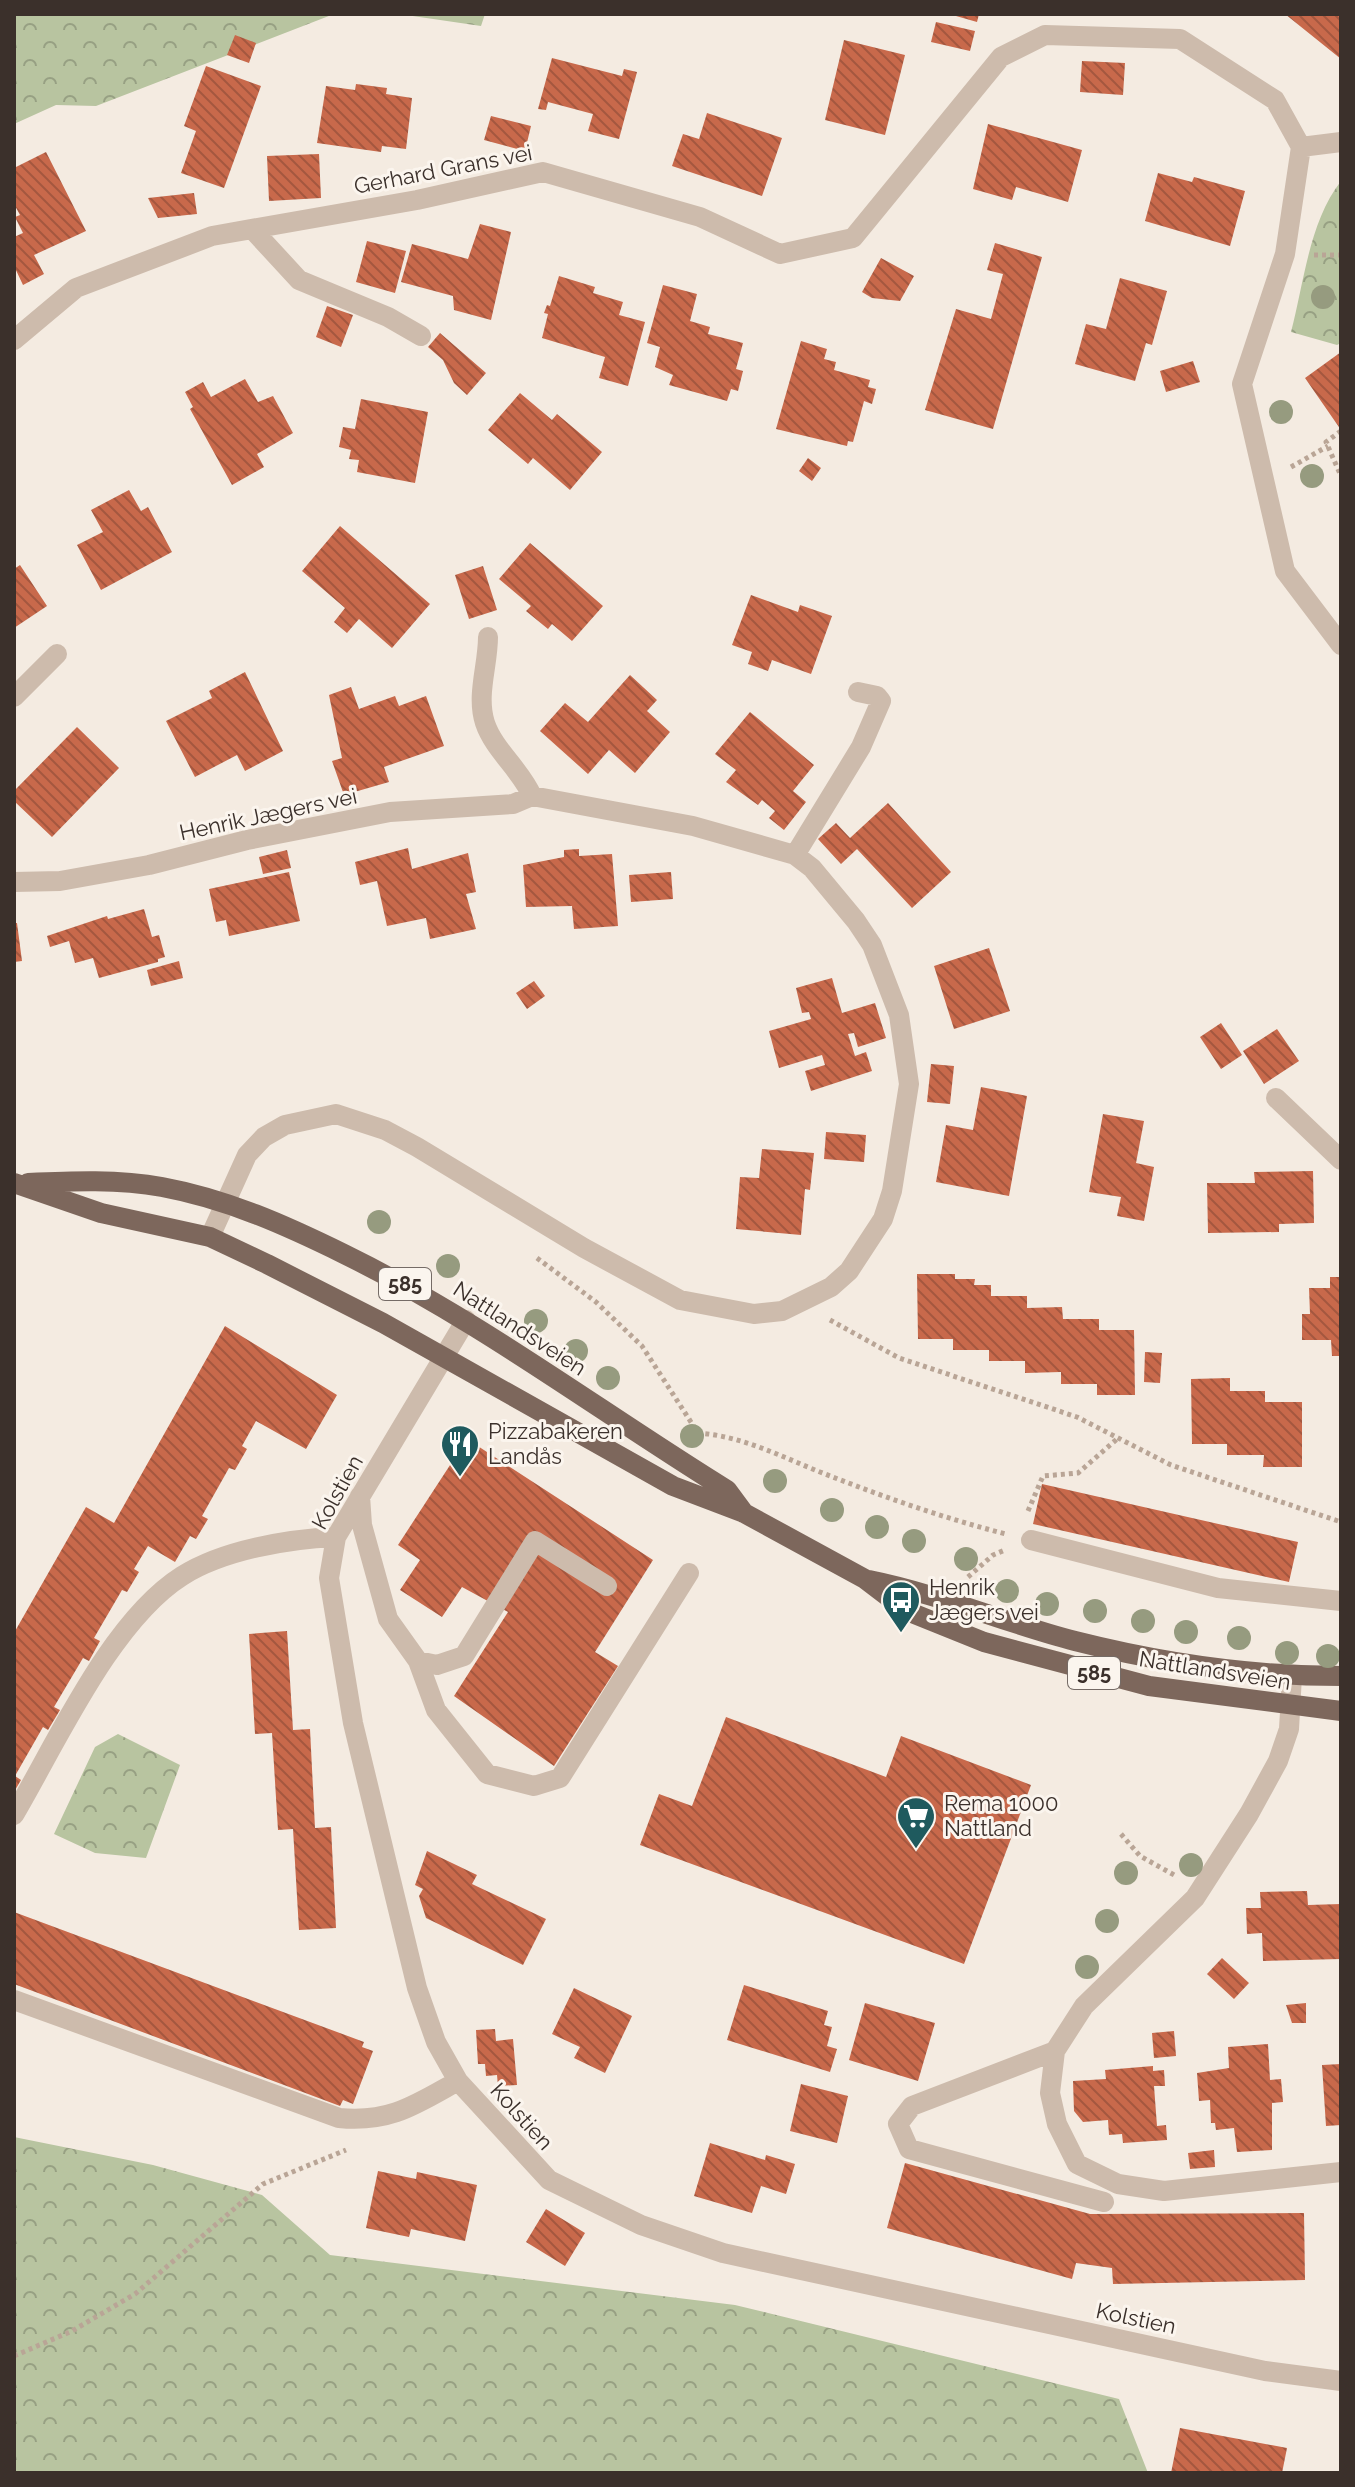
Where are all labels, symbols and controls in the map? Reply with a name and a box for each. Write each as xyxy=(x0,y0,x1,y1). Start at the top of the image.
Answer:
street label: Gerhard Grans vei xyxy=(352,139,534,199)
street label: Henrik Jægers vei xyxy=(177,782,359,846)
road number: 585 xyxy=(379,1268,431,1300)
street label: Nattlandsveien xyxy=(449,1275,591,1381)
place label: Pizzabakeren Landås xyxy=(488,1418,623,1469)
restaurant icon: Pizzabakeren Landås xyxy=(439,1423,481,1478)
street label: Kolstien xyxy=(306,1450,368,1534)
place label: Henrik Jægers vei xyxy=(929,1574,1039,1625)
bus stop icon: Henrik Jægers vei xyxy=(880,1579,922,1634)
street label: Nattlandsveien xyxy=(1137,1645,1293,1695)
road number: 585 xyxy=(1068,1657,1120,1689)
place label: Rema 1000 Nattland xyxy=(944,1790,1059,1841)
supermarket icon: Rema 1000 Nattland xyxy=(895,1795,937,1850)
street label: Kolstien xyxy=(485,2077,559,2155)
street label: Kolstien xyxy=(1094,2297,1178,2339)

